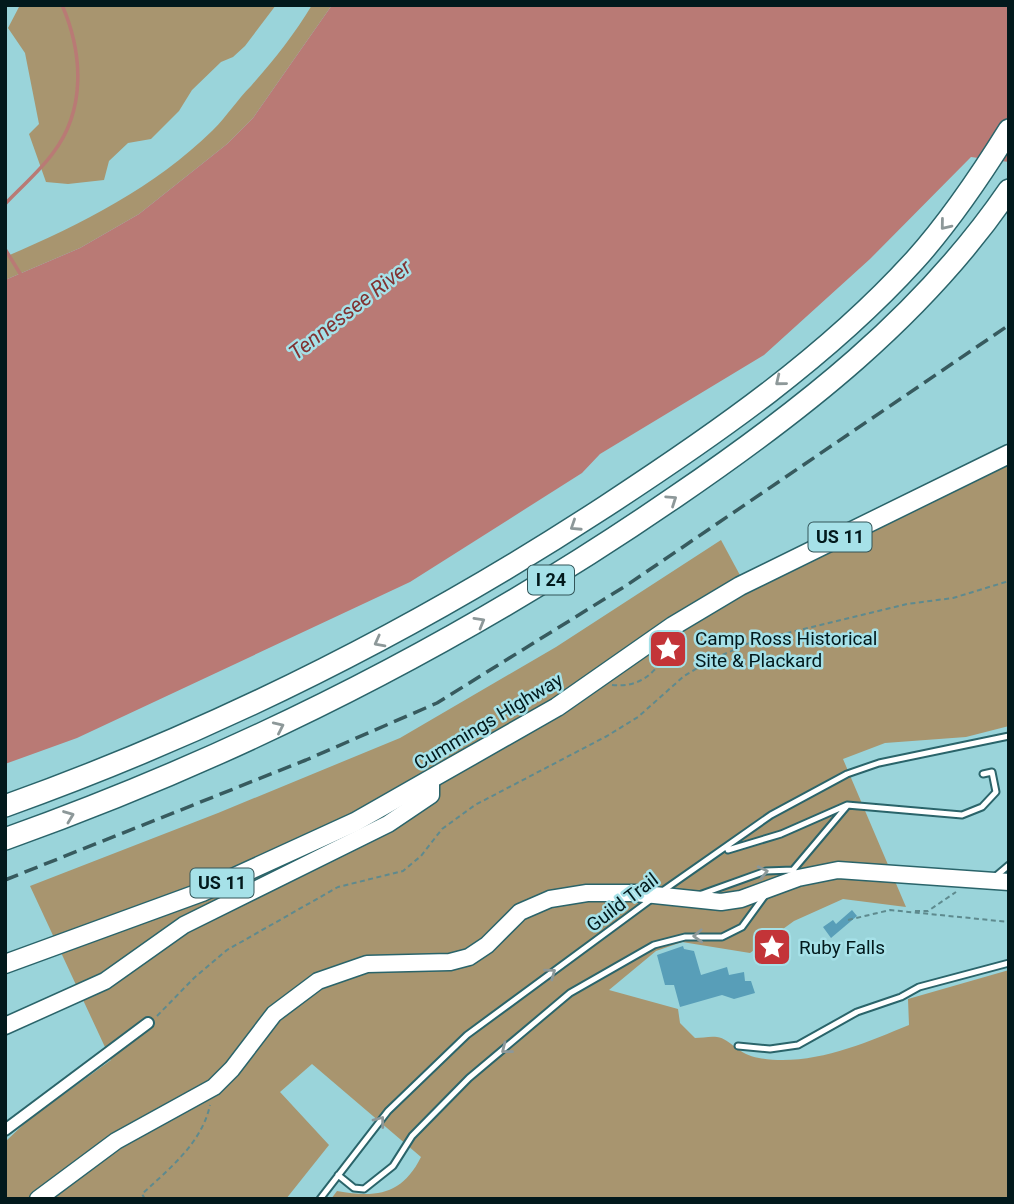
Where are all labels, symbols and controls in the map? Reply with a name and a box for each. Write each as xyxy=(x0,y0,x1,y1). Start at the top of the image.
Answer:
one-way arrow xyxy=(940,217,953,229)
water label: Tennessee River xyxy=(284,254,417,365)
one-way arrow xyxy=(776,373,789,385)
one-way arrow xyxy=(664,496,677,508)
one-way arrow xyxy=(569,518,582,531)
road number: US 11 xyxy=(808,522,872,552)
road number: I 24 xyxy=(528,566,574,594)
one-way arrow xyxy=(473,617,486,630)
place label: Camp Ross Historical Site & Plackard xyxy=(695,627,877,672)
place icon: Camp Ross Historical Site & Plackard xyxy=(647,628,689,670)
one-way arrow xyxy=(374,634,386,647)
street label: Cummings Highway xyxy=(410,668,567,775)
one-way arrow xyxy=(271,721,284,735)
one-way arrow xyxy=(63,811,75,825)
one-way arrow xyxy=(757,866,769,880)
road number: US 11 xyxy=(190,868,254,898)
street label: Guild Trail xyxy=(582,868,663,937)
place icon: Ruby Falls xyxy=(751,926,793,968)
one-way arrow xyxy=(692,929,703,944)
place label: Ruby Falls xyxy=(799,936,885,959)
one-way arrow xyxy=(543,969,556,981)
one-way arrow xyxy=(501,1040,513,1053)
one-way arrow xyxy=(371,1117,384,1129)

